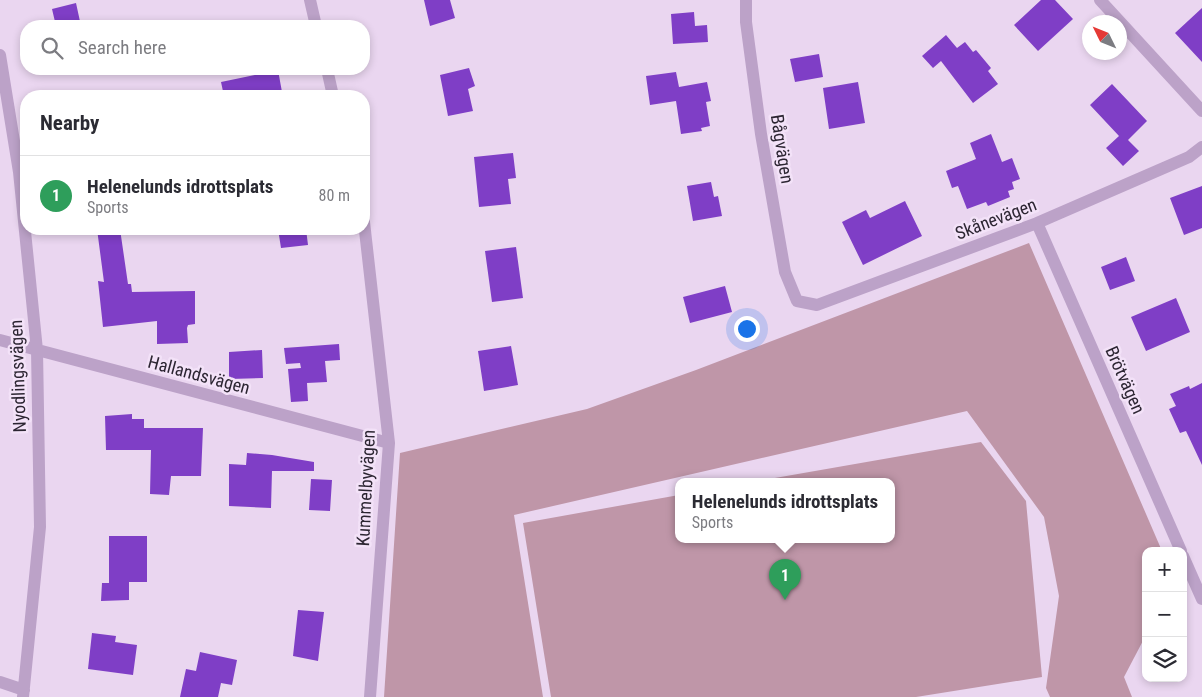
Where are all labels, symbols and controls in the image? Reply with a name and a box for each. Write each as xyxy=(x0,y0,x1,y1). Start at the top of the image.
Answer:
north arrow xyxy=(1082,15,1127,60)
search box xyxy=(20,20,370,75)
icon: search xyxy=(38,34,66,62)
text: Search here xyxy=(78,36,166,59)
text: Nearby xyxy=(40,111,99,135)
street label: Bågvägen xyxy=(767,113,798,185)
text: Helenelunds idrottsplats xyxy=(87,175,273,198)
text: 1 xyxy=(52,186,60,205)
text: 80 m xyxy=(318,186,350,205)
street label: Skånevägen xyxy=(952,193,1039,244)
text: Sports xyxy=(87,198,129,217)
your location xyxy=(734,316,760,342)
street label: Nyodlingsvägen xyxy=(5,319,30,433)
street label: Brötvägen xyxy=(1101,343,1150,417)
street label: Hallandsvägen xyxy=(146,351,252,398)
street label: Kummelbyvägen xyxy=(352,429,379,547)
popup xyxy=(675,478,895,543)
text: Helenelunds idrottsplats xyxy=(692,490,878,513)
text: Sports xyxy=(692,513,733,532)
map controls xyxy=(1142,547,1187,682)
button: + xyxy=(1142,547,1187,592)
pin: 1 xyxy=(769,559,801,600)
button: − xyxy=(1142,592,1187,637)
button: layers xyxy=(1142,637,1187,682)

